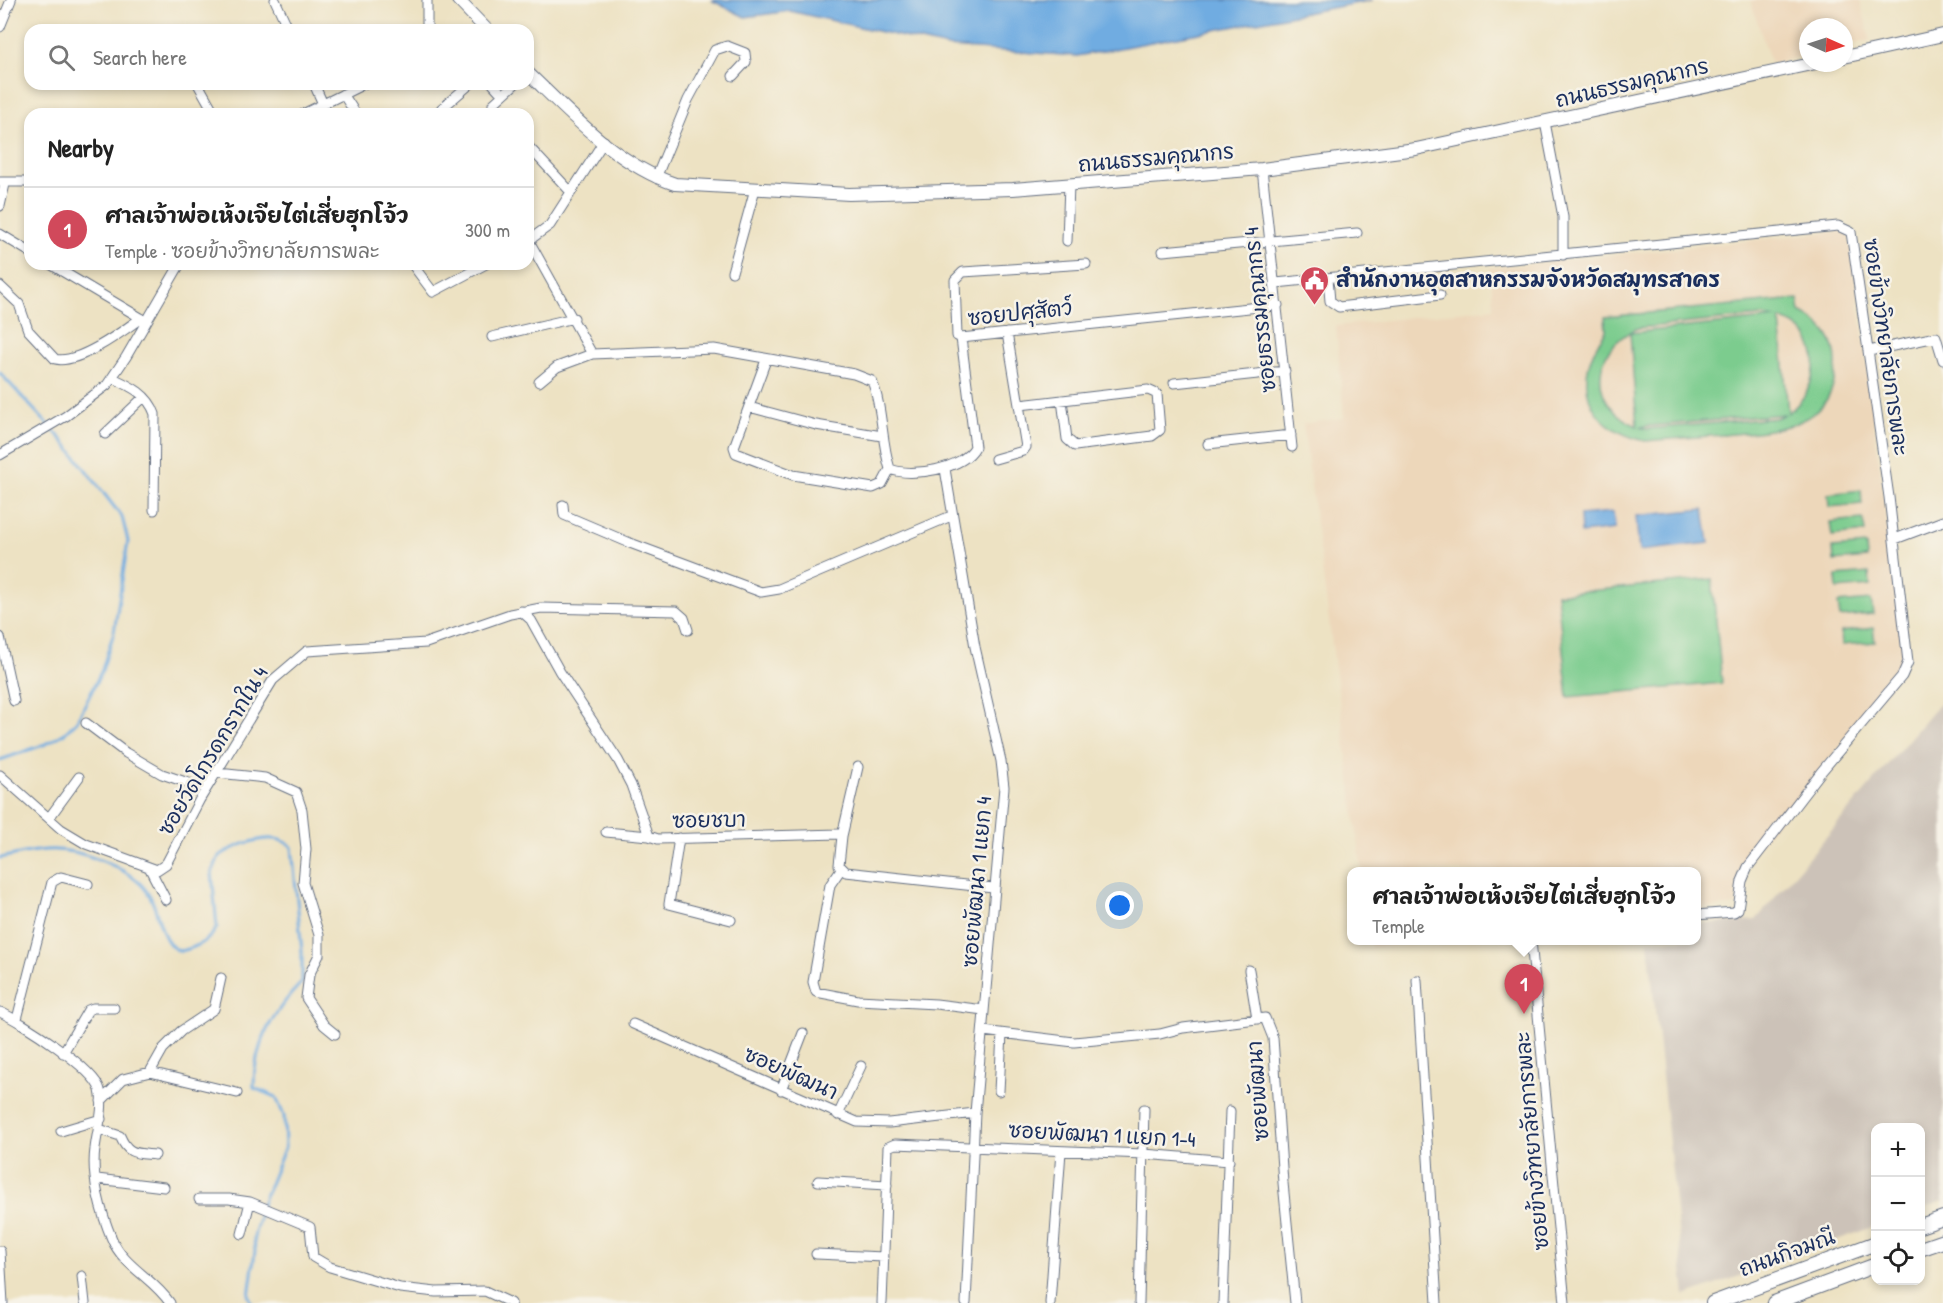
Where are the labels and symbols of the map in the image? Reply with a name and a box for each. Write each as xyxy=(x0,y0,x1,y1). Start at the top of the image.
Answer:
north arrow xyxy=(1799,18,1853,72)
street label: ถนนธรรมคุณากร xyxy=(1552,51,1712,116)
street label: ถนนธรรมคุณากร xyxy=(1077,136,1235,181)
street label: ซอยธรรมคุณากร 4 xyxy=(1236,226,1285,394)
street label: ซอยข้างวิทยาลัยการพละ xyxy=(1857,236,1916,457)
public building icon: สำนักงานอุตสาหกรรมจังหวัดสมุทรสาคร xyxy=(1299,264,1331,306)
place label: สำนักงานอุตสาหกรรมจังหวัดสมุทรสาคร xyxy=(1336,265,1720,296)
street label: ซอยปศุสัตว์ xyxy=(966,293,1074,334)
street label: ซอยวัดโกรดกรากใน 4 xyxy=(151,661,275,841)
street label: ซอยพัฒนา 1 แยก 4 xyxy=(955,795,998,969)
street label: ซอยชบา xyxy=(672,804,746,835)
your location xyxy=(1105,891,1134,920)
pin: 1 xyxy=(1504,964,1544,1014)
street label: ซอยข้างวิทยาลัยการพละ xyxy=(1508,1031,1555,1251)
street label: ซอยพัฒนา xyxy=(739,1039,843,1106)
street label: ซอยพัฒนา xyxy=(1240,1040,1275,1142)
street label: ซอยพัฒนา 1 แยก 1-4 xyxy=(1008,1115,1197,1154)
street label: ถนนกิจมณี xyxy=(1735,1222,1839,1283)

